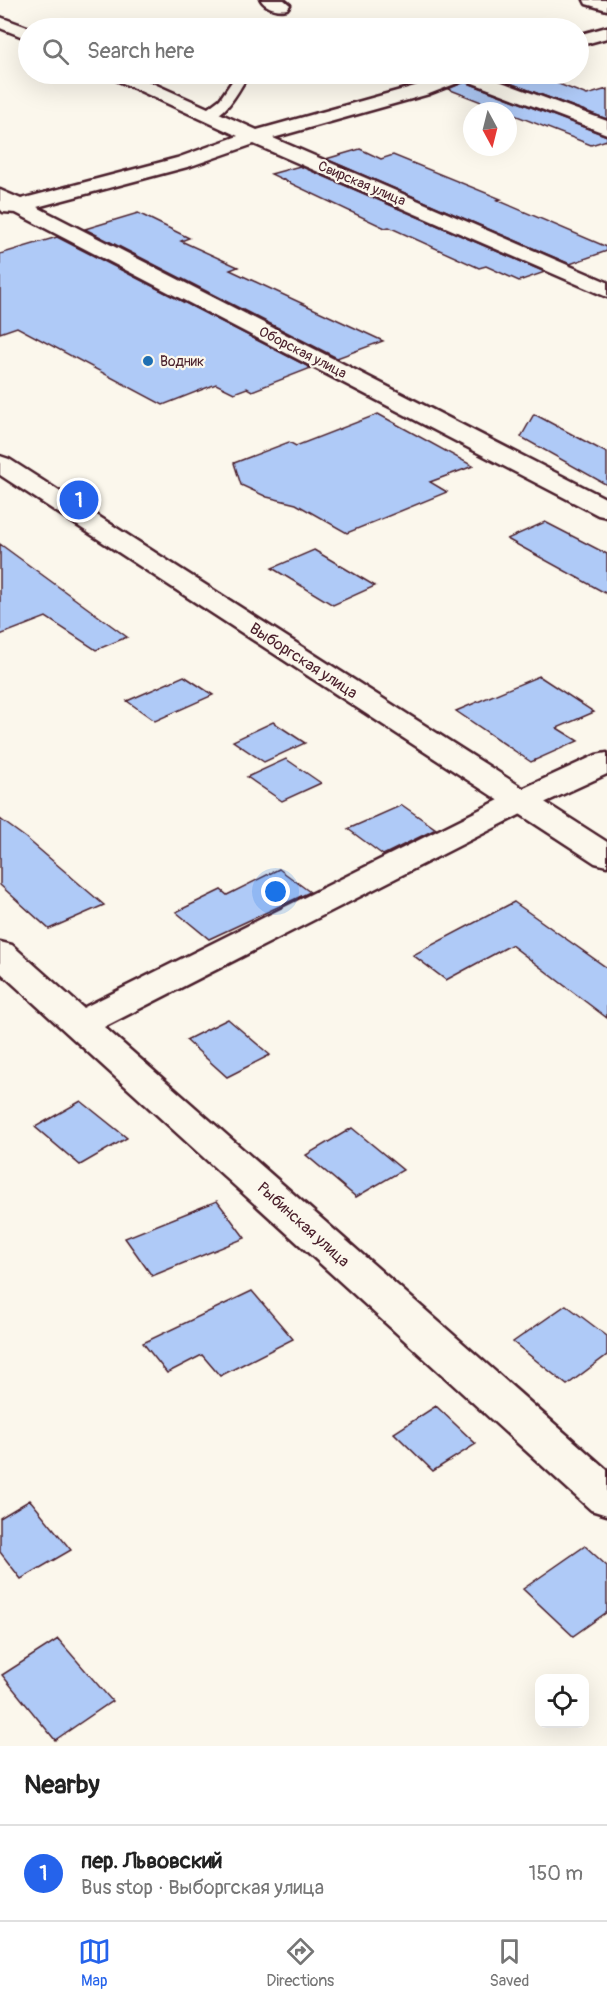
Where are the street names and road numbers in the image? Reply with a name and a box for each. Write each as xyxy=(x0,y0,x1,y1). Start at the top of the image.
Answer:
street label: Свирская улица xyxy=(315,157,408,210)
street label: Оборская улица xyxy=(256,323,350,382)
street label: Выборгская улица xyxy=(246,618,361,703)
street label: Рыбинская улица xyxy=(253,1178,354,1271)

